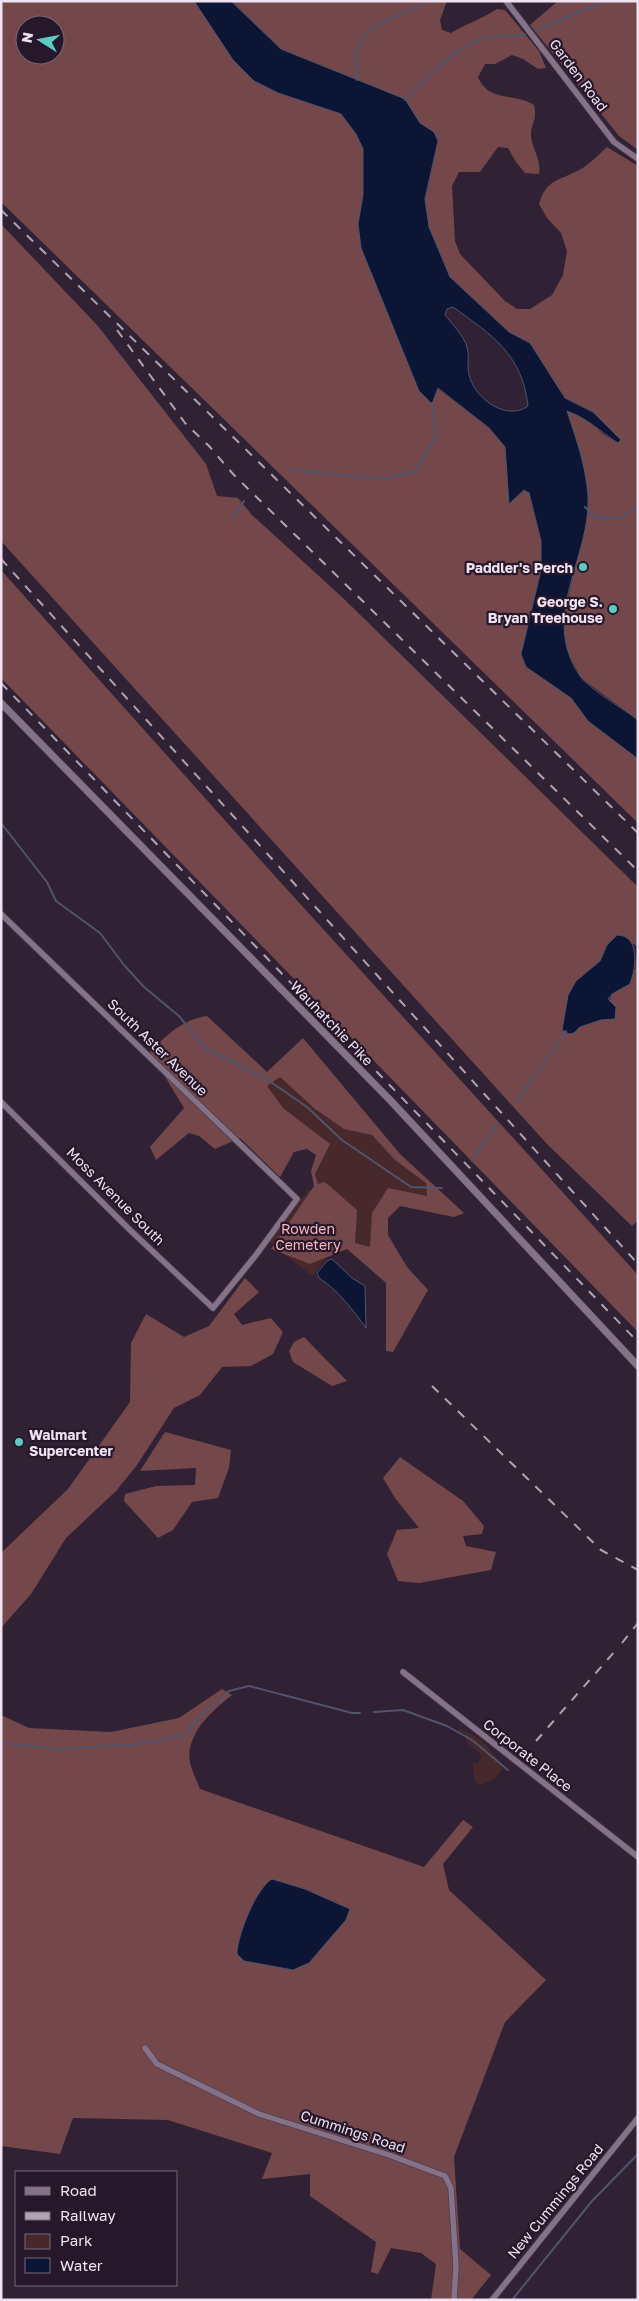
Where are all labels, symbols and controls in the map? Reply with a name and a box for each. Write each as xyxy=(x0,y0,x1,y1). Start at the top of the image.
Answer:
north arrow xyxy=(15,15,65,65)
text: N xyxy=(17,31,36,44)
street label: Garden Road xyxy=(546,35,612,115)
place label: Paddler's Perch xyxy=(466,559,573,576)
marker: Paddler's Perch xyxy=(577,561,589,573)
place label: George S. Bryan Treehouse xyxy=(488,593,603,626)
marker: George S. Bryan Treehouse xyxy=(607,603,619,615)
street label: Wauhatchie Pike xyxy=(287,977,377,1069)
street label: South Aster Avenue xyxy=(104,995,212,1099)
street label: Moss Avenue South xyxy=(63,1143,169,1249)
park label: Rowden Cemetery xyxy=(275,1220,341,1253)
place label: Walmart Supercenter xyxy=(29,1426,113,1459)
marker: Walmart Supercenter xyxy=(13,1436,25,1448)
street label: Corporate Place xyxy=(480,1715,576,1795)
street label: Cummings Road xyxy=(299,2106,407,2156)
street label: New Cummings Road xyxy=(504,2140,606,2262)
legend xyxy=(15,2171,178,2286)
text: Road xyxy=(60,2181,97,2199)
text: Railway xyxy=(60,2206,116,2224)
text: Park xyxy=(60,2231,93,2249)
text: Water xyxy=(60,2256,103,2274)

